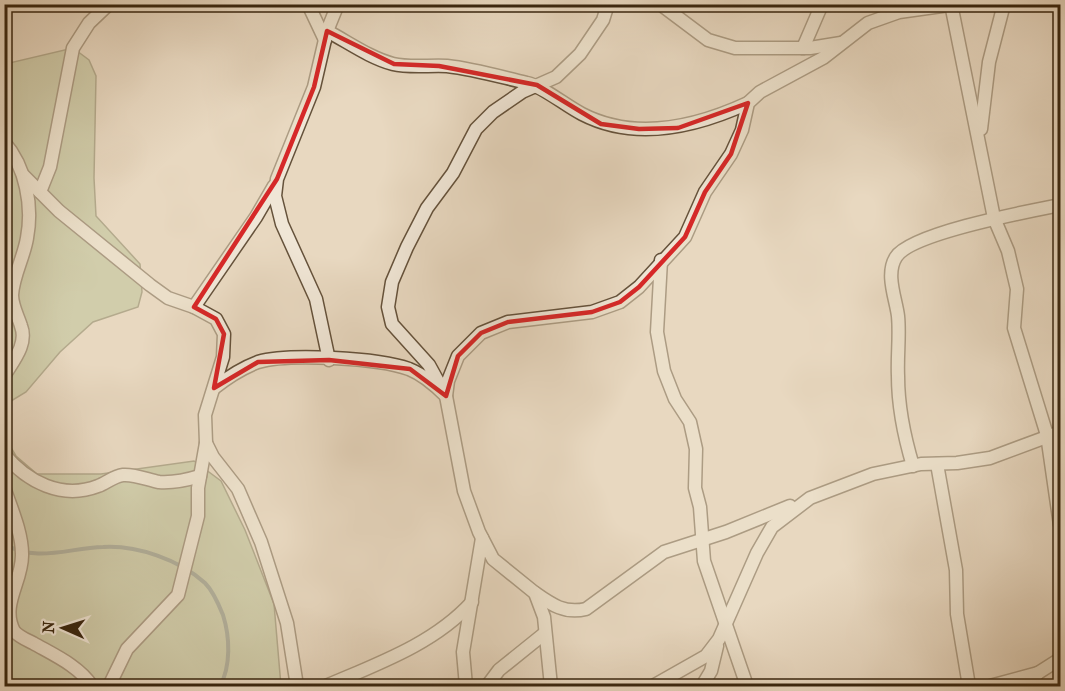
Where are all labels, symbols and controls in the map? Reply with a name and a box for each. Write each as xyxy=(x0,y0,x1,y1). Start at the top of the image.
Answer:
north arrow xyxy=(33,598,93,658)
text: N xyxy=(39,620,58,634)

